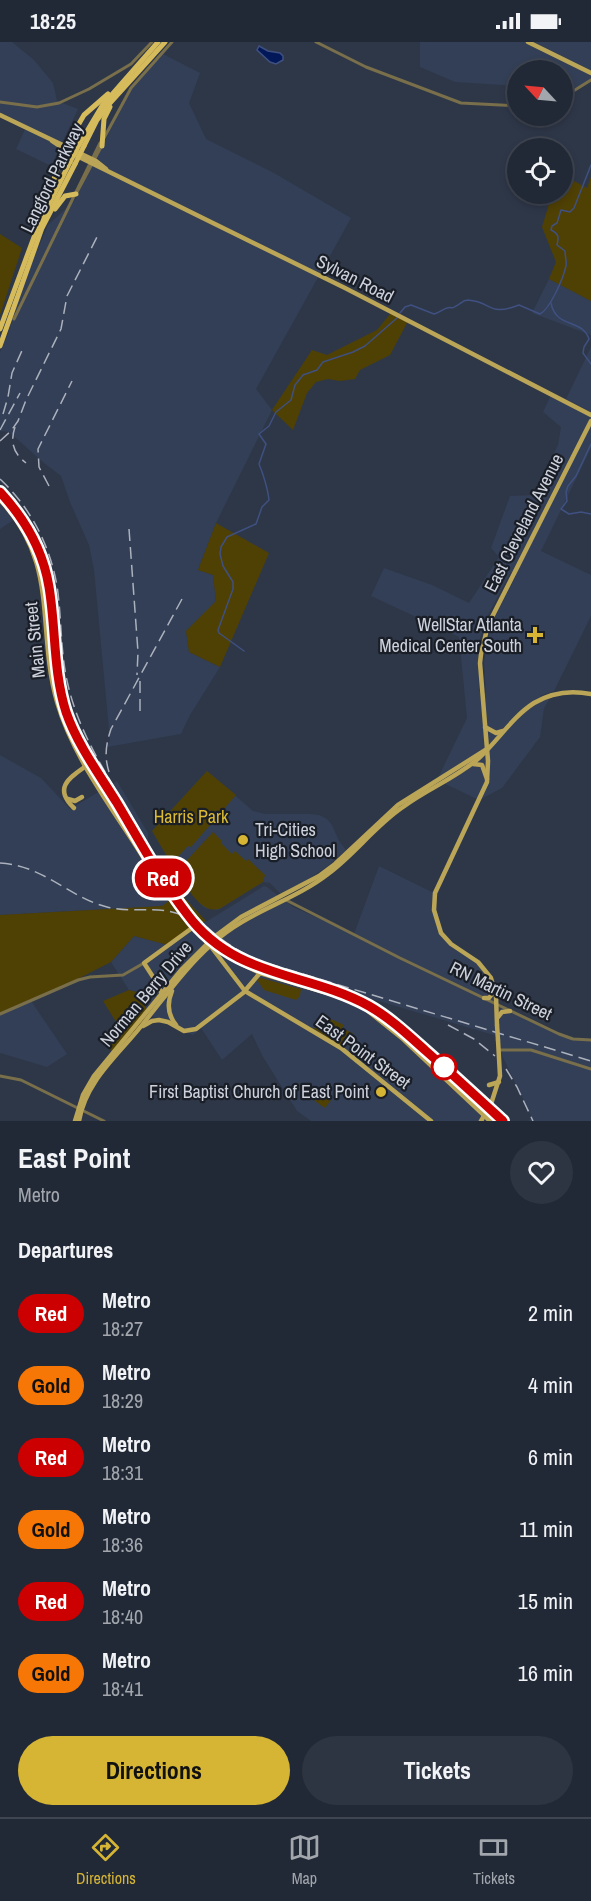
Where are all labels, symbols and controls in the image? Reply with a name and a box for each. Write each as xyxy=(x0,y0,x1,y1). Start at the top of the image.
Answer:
text: 18:25 xyxy=(30,6,76,36)
north arrow xyxy=(507,60,573,126)
map controls xyxy=(507,60,573,204)
street label: Langford Parkway xyxy=(14,118,89,237)
button: locate xyxy=(507,138,573,204)
street label: Sylvan Road xyxy=(312,248,398,309)
street label: East Cleveland Avenue xyxy=(478,449,569,596)
street label: Main Street xyxy=(18,601,51,679)
place label: WellStar Atlanta Medical Center South xyxy=(379,612,522,658)
marker: WellStar Atlanta Medical Center South xyxy=(526,626,544,644)
park label: Harris Park xyxy=(154,804,229,829)
place label: Tri-Cities High School xyxy=(255,817,335,863)
marker: Tri-Cities High School xyxy=(236,833,250,847)
line badge: Red xyxy=(128,858,198,898)
text: Red xyxy=(147,864,179,893)
street label: Norman Berry Drive xyxy=(94,935,197,1052)
street label: RN Martin Street xyxy=(446,955,556,1026)
street label: East Point Street xyxy=(311,1009,416,1095)
unlabelled marker xyxy=(431,1054,457,1080)
place label: First Baptist Church of East Point xyxy=(149,1079,369,1104)
marker: First Baptist Church of East Point xyxy=(374,1085,388,1099)
text: East Point xyxy=(18,1139,130,1177)
button: heart xyxy=(510,1141,573,1204)
text: Metro xyxy=(18,1181,60,1208)
text: Departures xyxy=(18,1235,113,1265)
text: Metro xyxy=(102,1285,151,1315)
text: 2 min xyxy=(528,1298,573,1328)
text: Red xyxy=(35,1299,67,1328)
text: 18:27 xyxy=(102,1315,143,1342)
text: Metro xyxy=(102,1357,151,1387)
text: 4 min xyxy=(528,1370,573,1400)
text: Gold xyxy=(31,1371,71,1400)
text: 18:29 xyxy=(102,1387,143,1414)
text: Metro xyxy=(102,1429,151,1459)
text: 6 min xyxy=(528,1442,573,1472)
text: Red xyxy=(35,1443,67,1472)
text: 18:31 xyxy=(102,1459,143,1486)
text: Metro xyxy=(102,1501,151,1531)
text: 11 min xyxy=(519,1514,573,1544)
text: Gold xyxy=(31,1515,71,1544)
text: 18:36 xyxy=(102,1531,143,1558)
text: Metro xyxy=(102,1573,151,1603)
text: 15 min xyxy=(518,1586,573,1616)
text: Red xyxy=(35,1587,67,1616)
text: 18:40 xyxy=(102,1603,143,1630)
text: Metro xyxy=(102,1645,151,1675)
text: 16 min xyxy=(518,1658,573,1688)
text: Gold xyxy=(31,1659,71,1688)
text: 18:41 xyxy=(102,1675,143,1702)
button: Directions xyxy=(18,1736,290,1805)
button: Tickets xyxy=(302,1736,573,1805)
tab: Directions xyxy=(76,1831,136,1889)
tab: Map xyxy=(288,1831,321,1889)
tab: Tickets xyxy=(473,1831,515,1889)

